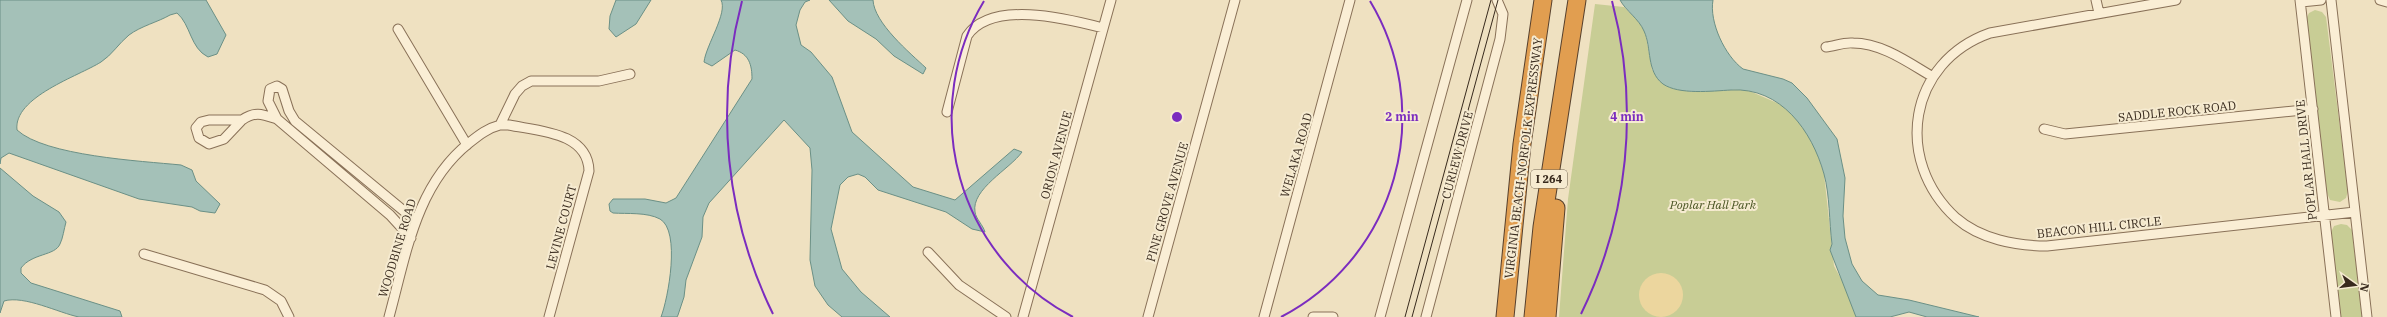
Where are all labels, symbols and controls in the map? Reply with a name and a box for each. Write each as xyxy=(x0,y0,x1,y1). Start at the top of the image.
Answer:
street label: VIRGINIA BEACH-NORFOLK EXPRESSWAY xyxy=(1501,36,1545,279)
street label: SADDLE ROCK ROAD xyxy=(2117,97,2237,125)
street label: POPLAR HALL DRIVE xyxy=(2292,99,2320,221)
street label: ORION AVENUE xyxy=(1037,109,1075,201)
text: 2 min xyxy=(1385,109,1419,124)
street label: CURLEW DRIVE xyxy=(1438,109,1476,201)
text: 4 min xyxy=(1610,109,1644,124)
centre of rings xyxy=(1170,110,1184,124)
street label: WELAKA ROAD xyxy=(1277,111,1315,199)
street label: PINE GROVE AVENUE xyxy=(1143,140,1191,264)
road number: I 264 xyxy=(1531,170,1567,188)
street label: LEVINE COURT xyxy=(542,183,580,271)
street label: WOODBINE ROAD xyxy=(375,197,419,299)
park label: Poplar Hall Park xyxy=(1669,197,1757,212)
street label: BEACON HILL CIRCLE xyxy=(2036,213,2162,241)
north arrow xyxy=(2335,265,2375,305)
text: N xyxy=(2357,282,2373,294)

